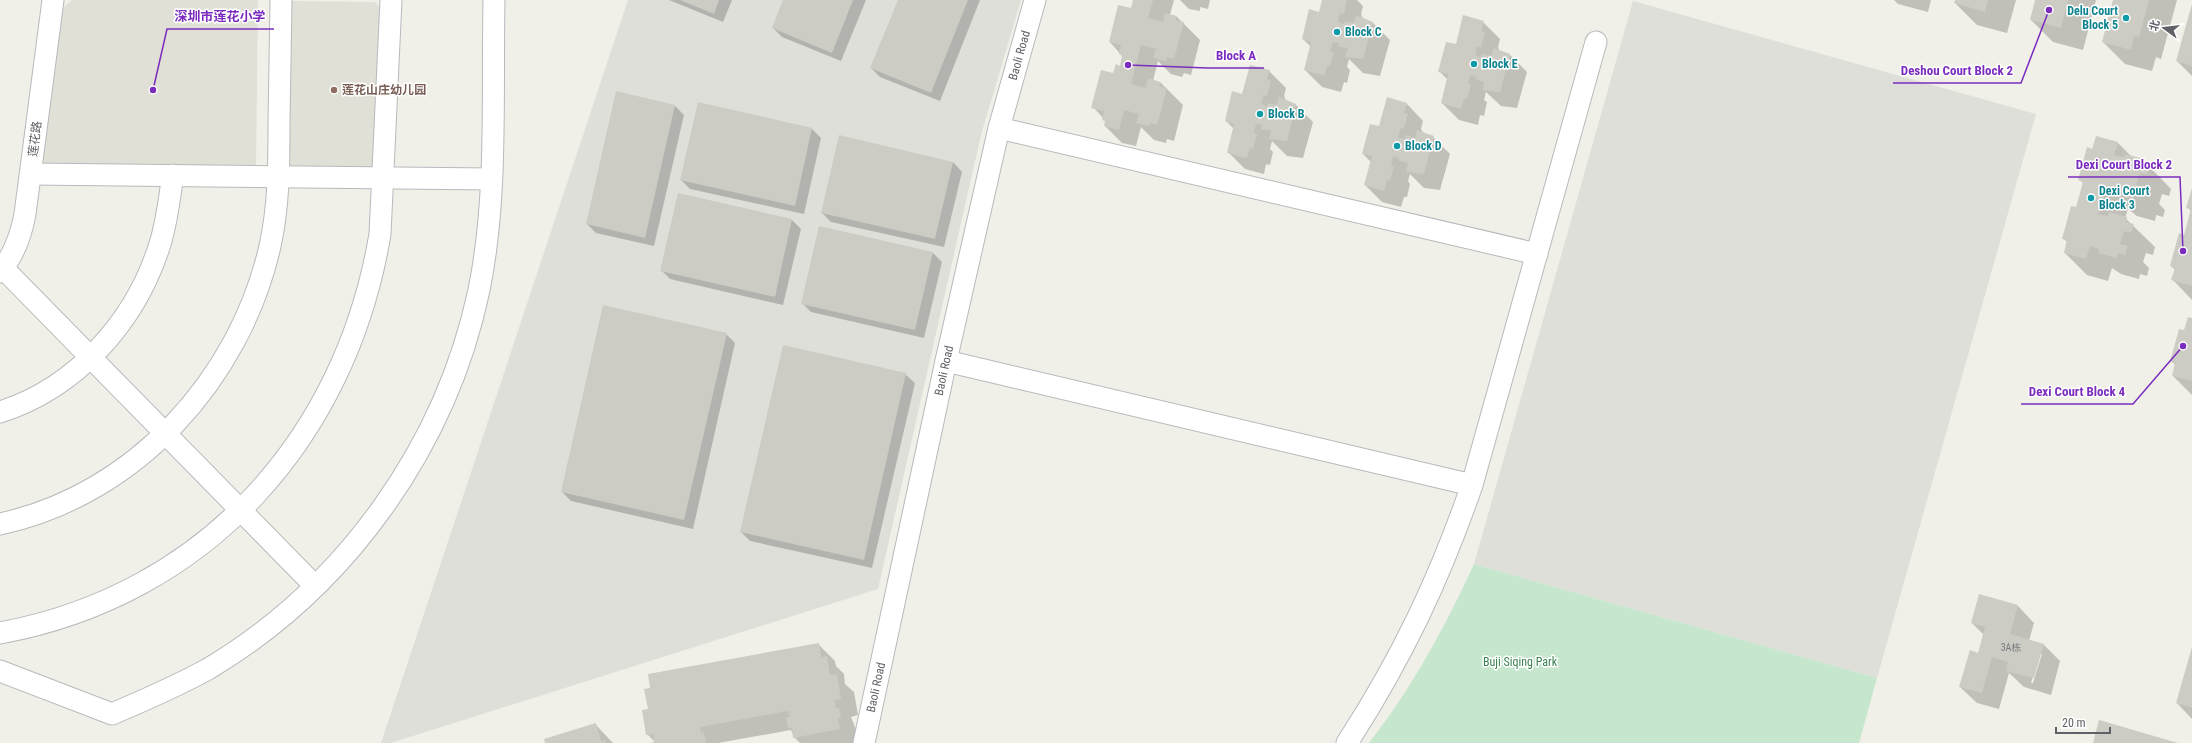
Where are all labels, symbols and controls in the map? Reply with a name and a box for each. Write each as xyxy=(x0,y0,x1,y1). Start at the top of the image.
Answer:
callout: 深圳市莲花小学 xyxy=(167,4,274,29)
place label: Delu Court Block 5 xyxy=(2067,4,2118,32)
north arrow xyxy=(2144,8,2184,48)
text: 深圳市莲花小学 xyxy=(174,9,266,24)
marker: Delu Court Block 5 xyxy=(2121,13,2131,23)
text: 北 xyxy=(2147,19,2163,33)
place label: Block C xyxy=(1345,25,1382,39)
marker: Block C xyxy=(1332,27,1342,37)
street label: Baoli Road xyxy=(1006,29,1033,82)
callout: Block A xyxy=(1208,43,1264,68)
text: Block A xyxy=(1216,48,1256,63)
place label: Block E xyxy=(1482,57,1518,71)
callout: Deshou Court Block 2 xyxy=(1893,58,2021,83)
marker: Block E xyxy=(1469,59,1479,69)
text: Deshou Court Block 2 xyxy=(1901,63,2014,78)
place label: 莲花山庄幼儿园 xyxy=(342,83,426,97)
marker: 莲花山庄幼儿园 xyxy=(329,85,339,95)
place label: Block B xyxy=(1268,107,1305,121)
marker: Block B xyxy=(1255,109,1265,119)
street label: 莲花路 xyxy=(26,120,44,158)
place label: Block D xyxy=(1405,139,1442,153)
marker: Block D xyxy=(1392,141,1402,151)
callout: Dexi Court Block 2 xyxy=(2068,152,2180,177)
text: Dexi Court Block 2 xyxy=(2076,157,2173,172)
place label: Dexi Court Block 3 xyxy=(2099,184,2150,212)
marker: Dexi Court Block 3 xyxy=(2086,193,2096,203)
street label: Baoli Road xyxy=(932,344,956,397)
callout: Dexi Court Block 4 xyxy=(2021,379,2133,404)
text: Dexi Court Block 4 xyxy=(2029,384,2126,399)
house number: 3A栋 xyxy=(2001,642,2021,653)
park label: Buji Siqing Park xyxy=(1483,655,1558,669)
street label: Baoli Road xyxy=(864,661,888,714)
scale bar xyxy=(2056,709,2110,735)
text: 20 m xyxy=(2062,716,2086,730)

